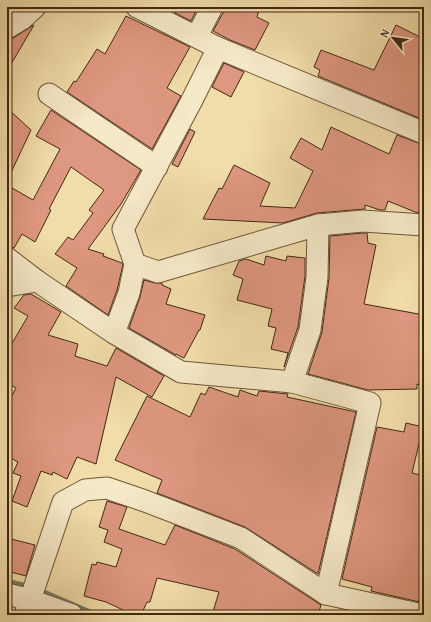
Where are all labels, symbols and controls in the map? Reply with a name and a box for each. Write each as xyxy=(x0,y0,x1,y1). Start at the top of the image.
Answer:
north arrow xyxy=(373,18,413,58)
text: N xyxy=(375,25,393,40)

